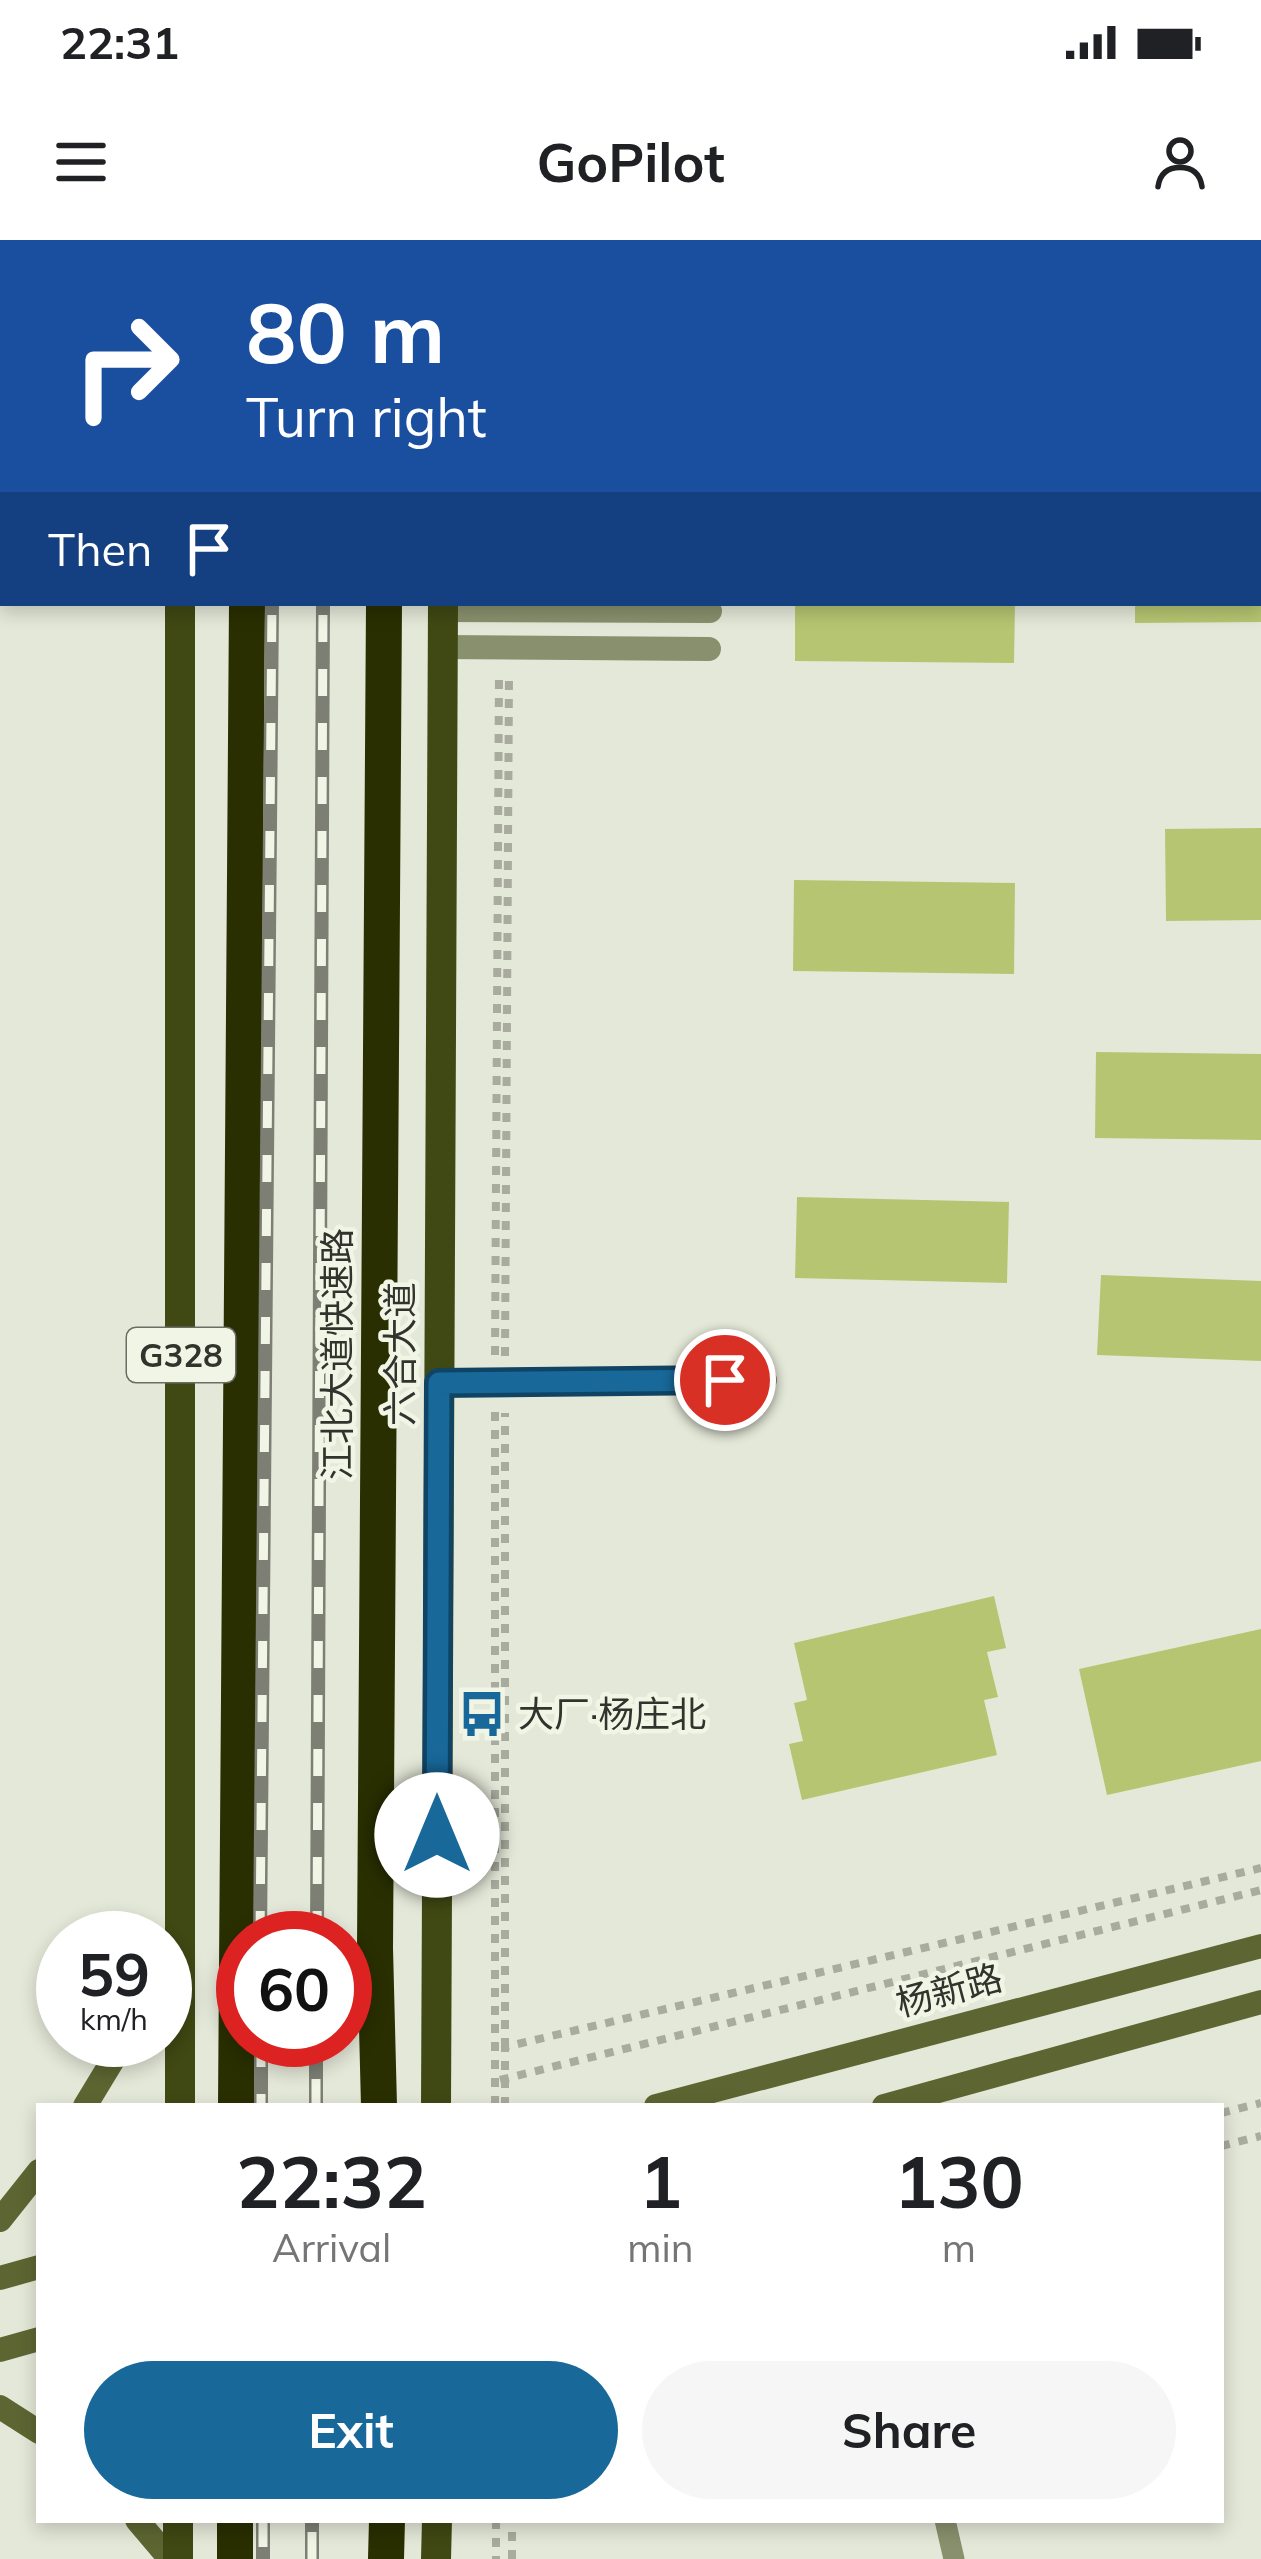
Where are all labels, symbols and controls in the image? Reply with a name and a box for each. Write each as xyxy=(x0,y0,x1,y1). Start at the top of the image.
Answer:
text: 22:31 xyxy=(60,14,179,70)
text: GoPilot xyxy=(536,128,725,196)
icon: menu xyxy=(48,129,114,195)
icon: person xyxy=(1147,129,1213,195)
text: 80 m xyxy=(246,279,445,384)
icon: right xyxy=(48,288,204,444)
text: Turn right xyxy=(246,383,487,451)
icon: arrive xyxy=(176,516,242,582)
text: Then xyxy=(48,521,152,577)
street label: 江北大道快速路 xyxy=(314,1228,359,1480)
street label: 六合大道 xyxy=(377,1282,422,1426)
road number: G328 xyxy=(127,1328,235,1382)
pin xyxy=(674,1329,776,1431)
icon: arrive xyxy=(692,1347,758,1413)
bus stop icon: 大厂·杨庄北 xyxy=(457,1689,507,1739)
place label: 大厂·杨庄北 xyxy=(518,1691,706,1736)
position arrow xyxy=(374,1772,500,1898)
speed limit sign: 60 xyxy=(216,1911,372,2067)
text: 59 xyxy=(78,1936,150,2011)
street label: 杨新路 xyxy=(891,1954,1007,2025)
text: km/h xyxy=(80,2000,148,2038)
text: 22:32 xyxy=(236,2136,427,2226)
text: 1 xyxy=(639,2136,682,2226)
text: 130 xyxy=(894,2136,1024,2226)
text: Arrival xyxy=(272,2223,391,2272)
text: min xyxy=(627,2223,694,2272)
text: m xyxy=(942,2223,976,2272)
button: Exit xyxy=(84,2361,618,2499)
button: Share xyxy=(642,2361,1176,2499)

